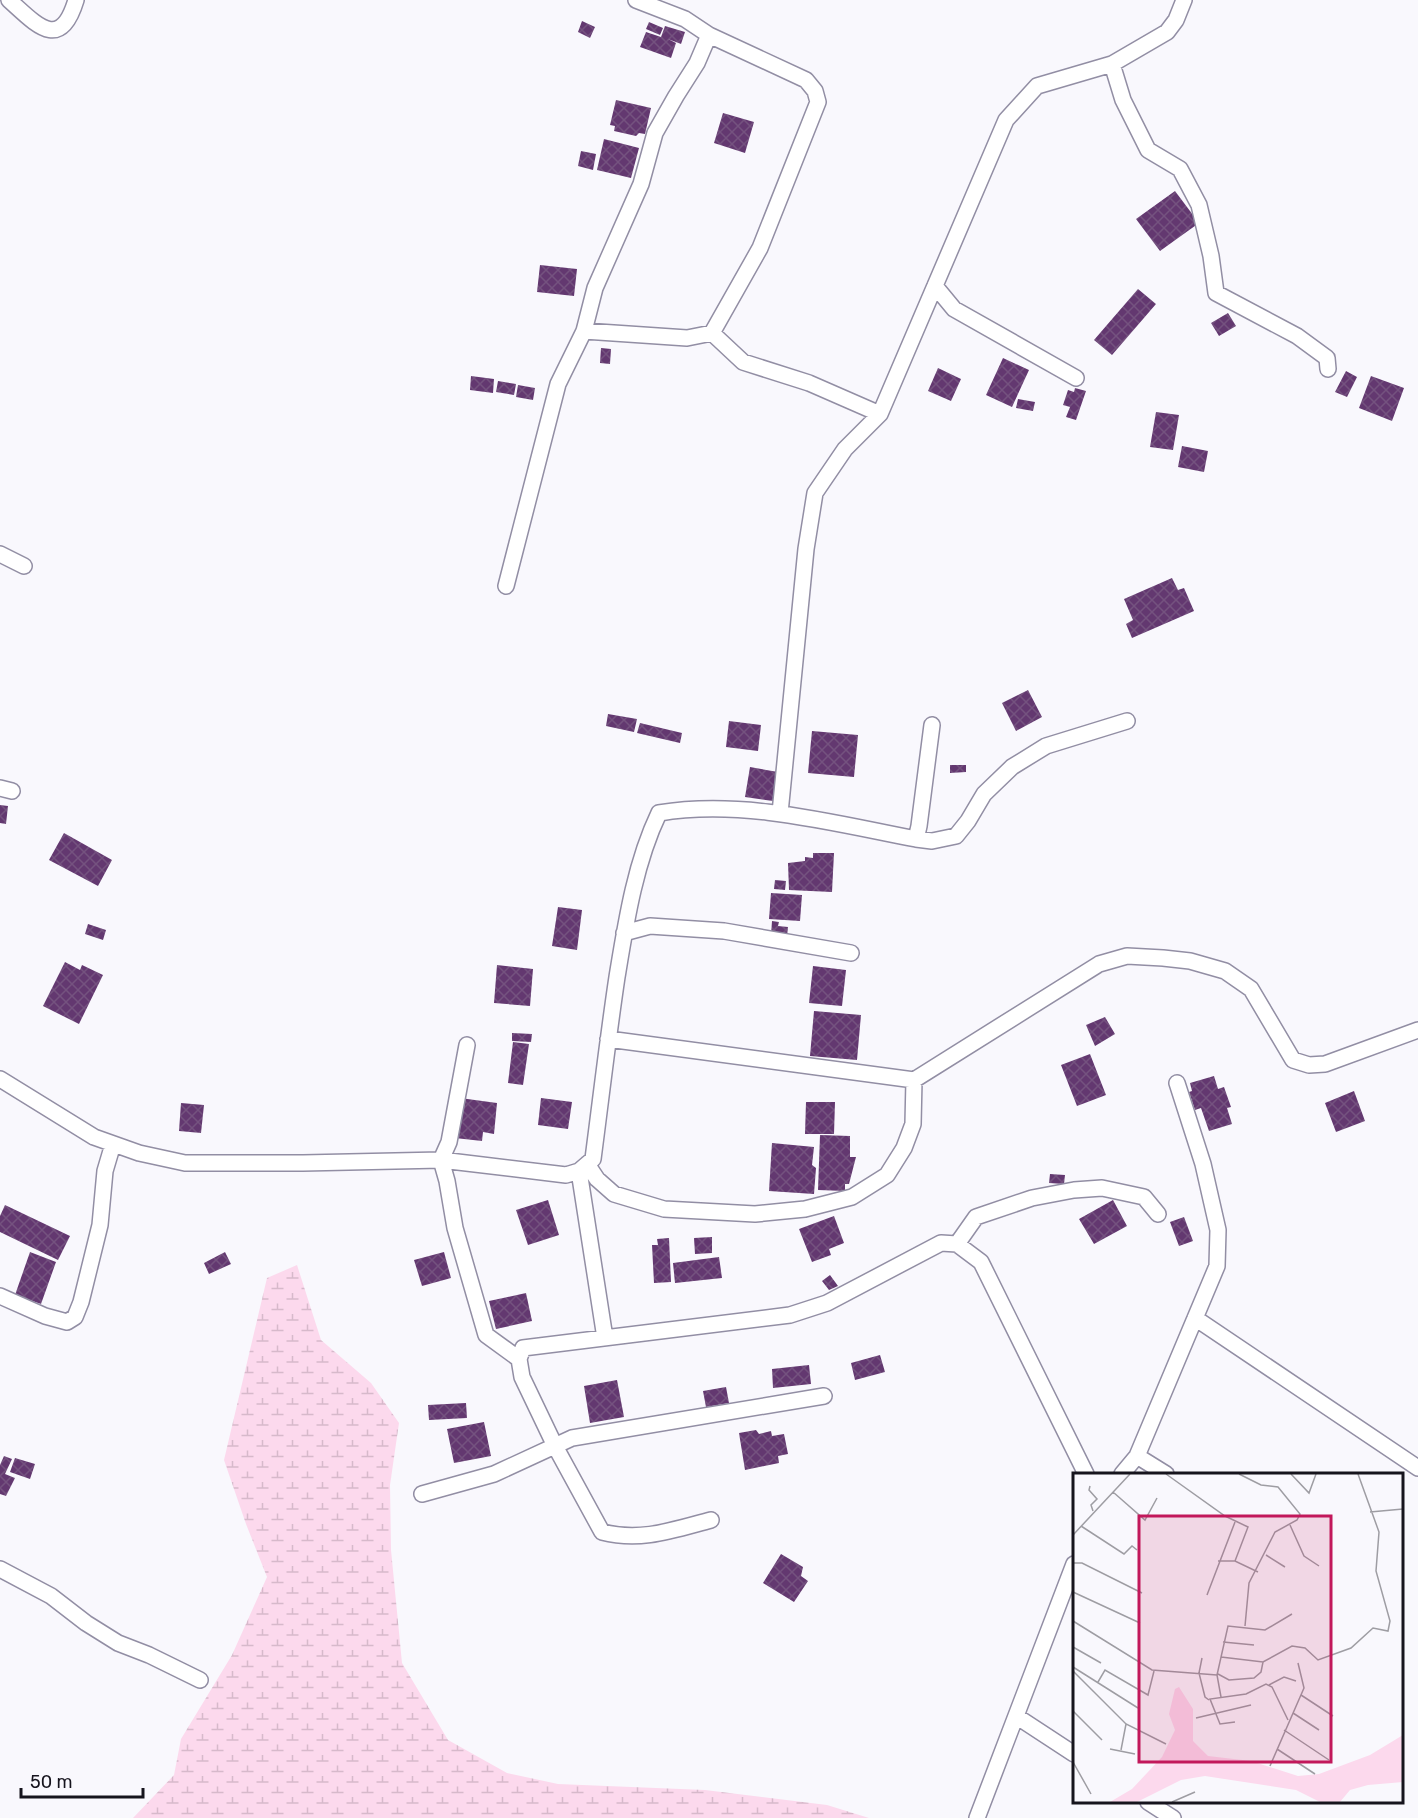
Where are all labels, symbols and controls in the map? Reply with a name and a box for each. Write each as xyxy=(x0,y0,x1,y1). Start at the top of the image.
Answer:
inset map xyxy=(1073,1473,1403,1803)
scale bar xyxy=(21,1761,142,1799)
text: 50 m xyxy=(30,1771,73,1793)

